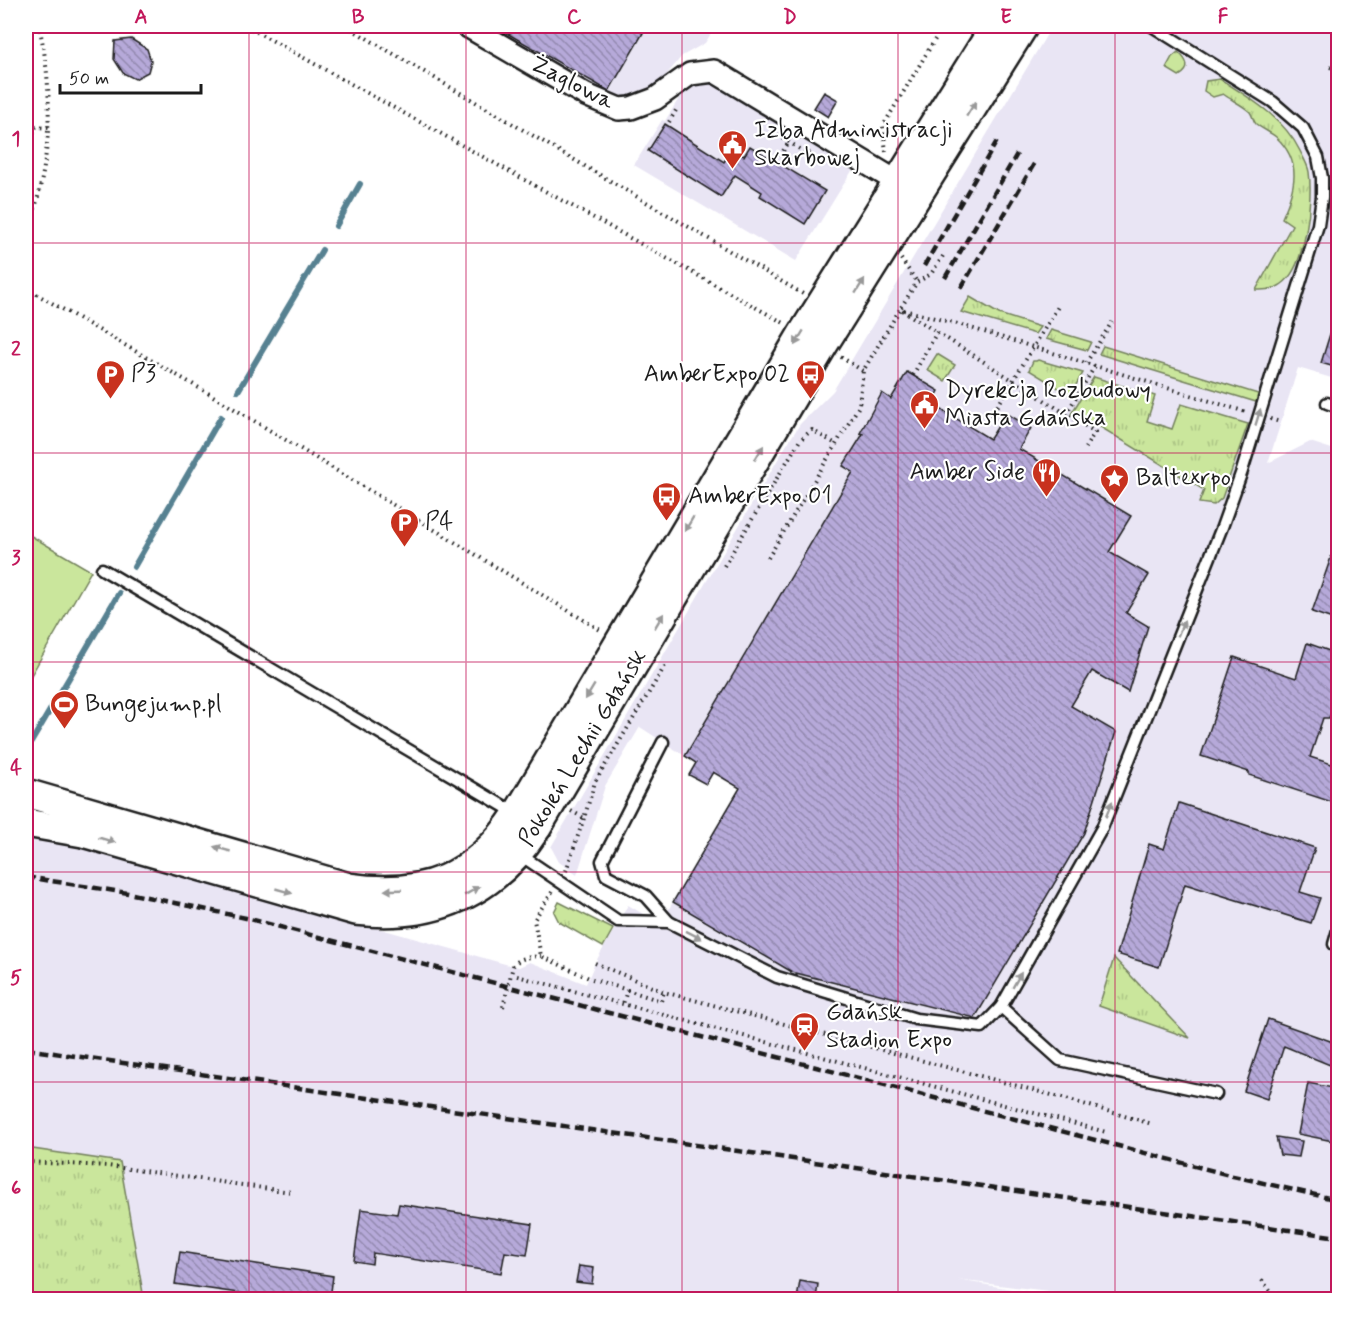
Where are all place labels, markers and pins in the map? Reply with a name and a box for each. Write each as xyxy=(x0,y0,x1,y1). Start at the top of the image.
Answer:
place label: Izba Administracji Skarbowej xyxy=(754,115,953,174)
public building icon: Izba Administracji Skarbowej xyxy=(717,128,749,170)
parking icon: P3 xyxy=(94,358,126,400)
bus stop icon: AmberExpo 02 xyxy=(795,358,827,400)
place label: P3 xyxy=(131,359,156,390)
place label: AmberExpo 02 xyxy=(644,359,790,390)
place label: Dyrekcja Rozbudowy Miasta Gdańska xyxy=(945,375,1151,434)
public building icon: Dyrekcja Rozbudowy Miasta Gdańska xyxy=(908,388,940,430)
restaurant icon: Amber Side xyxy=(1030,456,1062,498)
place label: Amber Side xyxy=(909,457,1025,488)
place icon: Baltexrpo xyxy=(1099,462,1131,504)
place label: Baltexrpo xyxy=(1136,463,1231,494)
bus stop icon: AmberExpo 01 xyxy=(651,480,683,522)
place label: AmberExpo 01 xyxy=(688,481,832,512)
parking icon: P4 xyxy=(388,506,420,548)
place label: P4 xyxy=(425,507,453,538)
sports icon: Bungejump.pl xyxy=(48,688,80,730)
place label: Bungejump.pl xyxy=(85,689,222,722)
place label: Gdańsk Stadion Expo xyxy=(826,997,952,1056)
station icon: Gdańsk Stadion Expo xyxy=(789,1010,821,1052)

